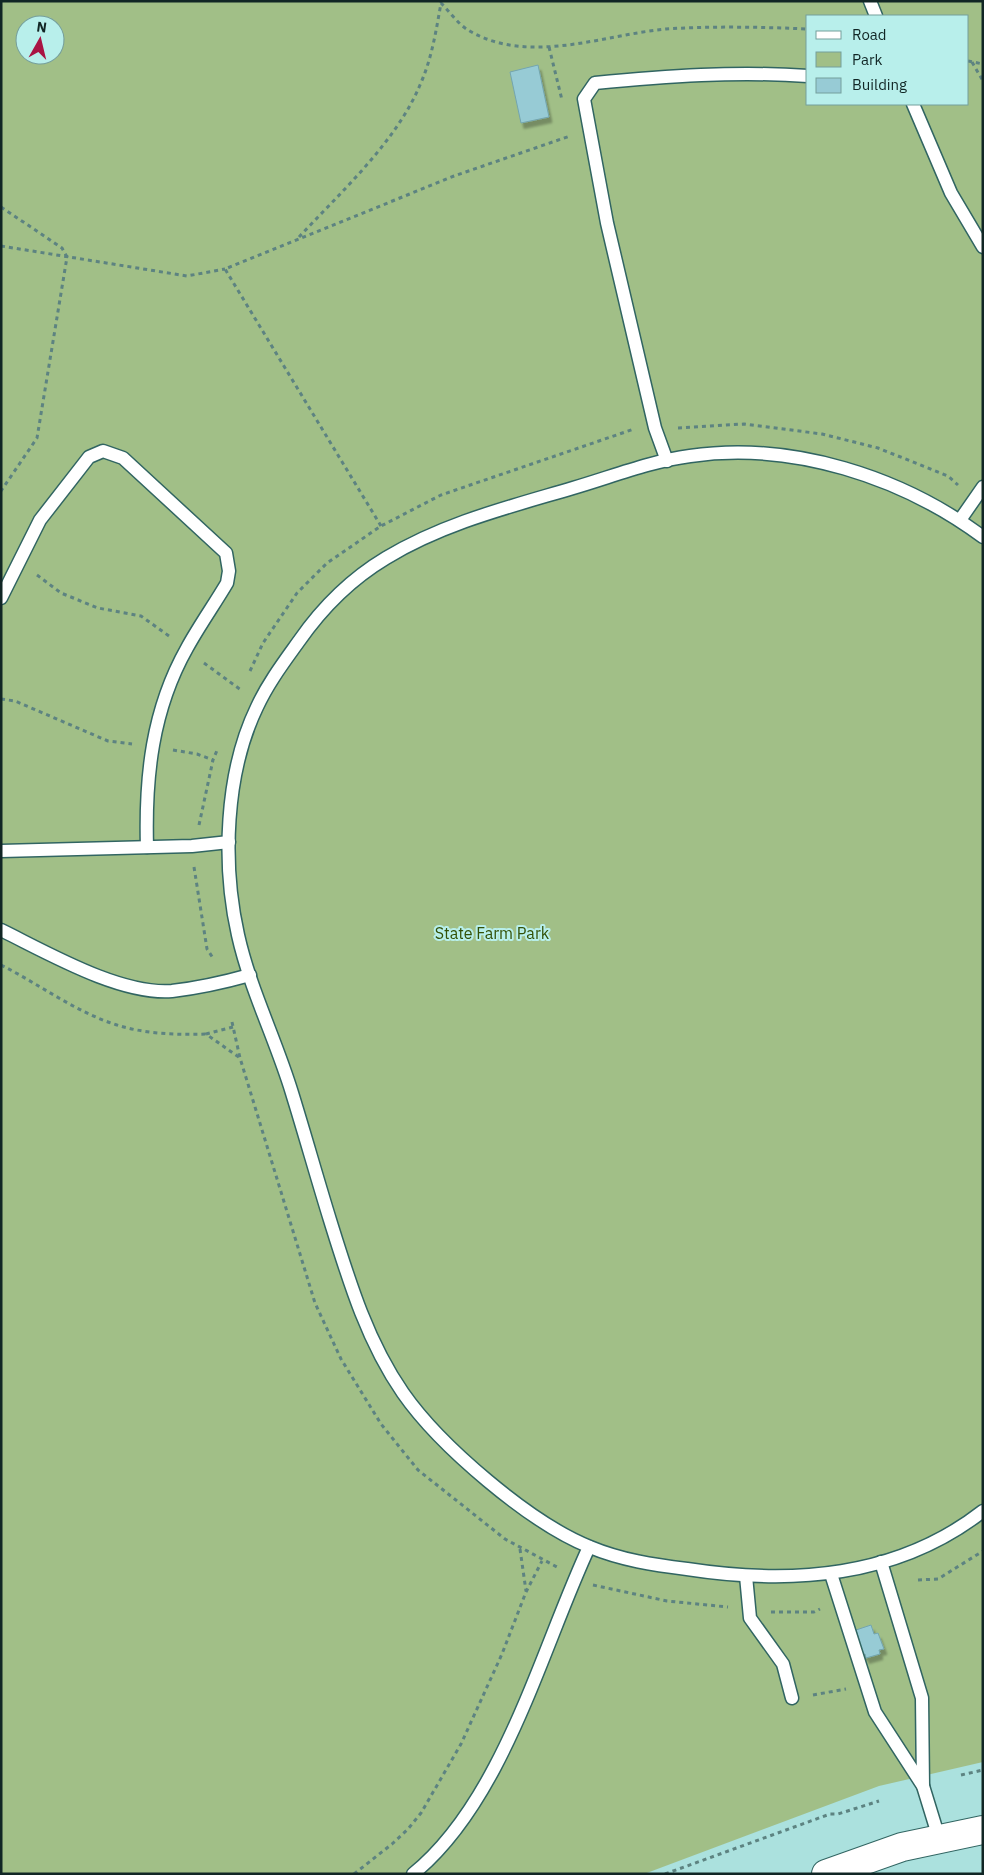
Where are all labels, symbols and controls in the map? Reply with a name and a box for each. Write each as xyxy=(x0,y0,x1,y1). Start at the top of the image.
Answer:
north arrow xyxy=(15,15,65,65)
legend xyxy=(806,15,969,105)
text: N xyxy=(36,18,48,37)
text: Road xyxy=(852,25,887,44)
text: Park xyxy=(852,50,882,69)
text: Building xyxy=(852,75,907,94)
park label: State Farm Park xyxy=(435,923,550,943)

